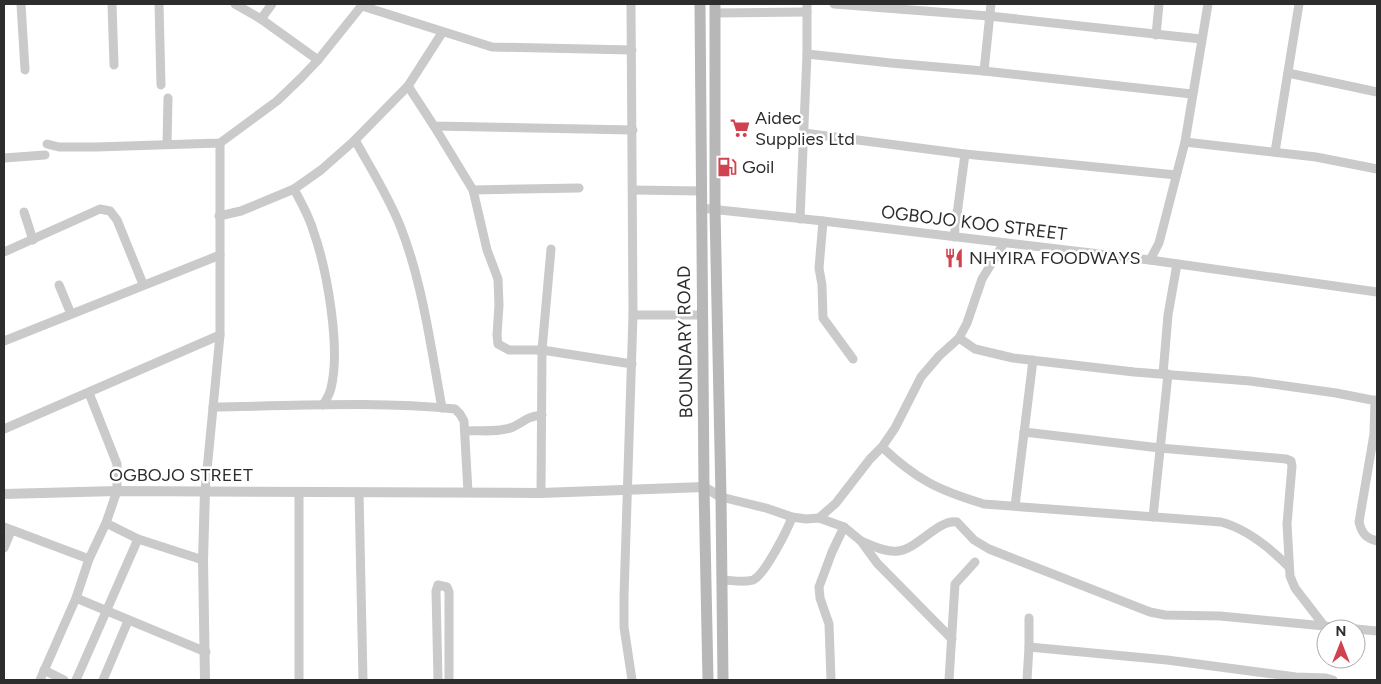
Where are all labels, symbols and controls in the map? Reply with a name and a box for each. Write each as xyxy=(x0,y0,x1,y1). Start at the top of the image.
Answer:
place label: Aidec Supplies Ltd xyxy=(755,107,855,150)
supermarket icon: Aidec Supplies Ltd xyxy=(729,117,751,139)
fuel station icon: Goil xyxy=(716,156,738,178)
place label: Goil xyxy=(742,156,774,178)
street label: OGBOJO KOO STREET xyxy=(880,201,1068,245)
restaurant icon: NHYIRA FOODWAYS xyxy=(943,247,965,269)
place label: NHYIRA FOODWAYS xyxy=(969,247,1141,269)
street label: BOUNDARY ROAD xyxy=(673,266,697,418)
street label: OGBOJO STREET xyxy=(109,464,253,486)
north arrow xyxy=(1316,619,1366,669)
text: N xyxy=(1336,623,1346,640)

